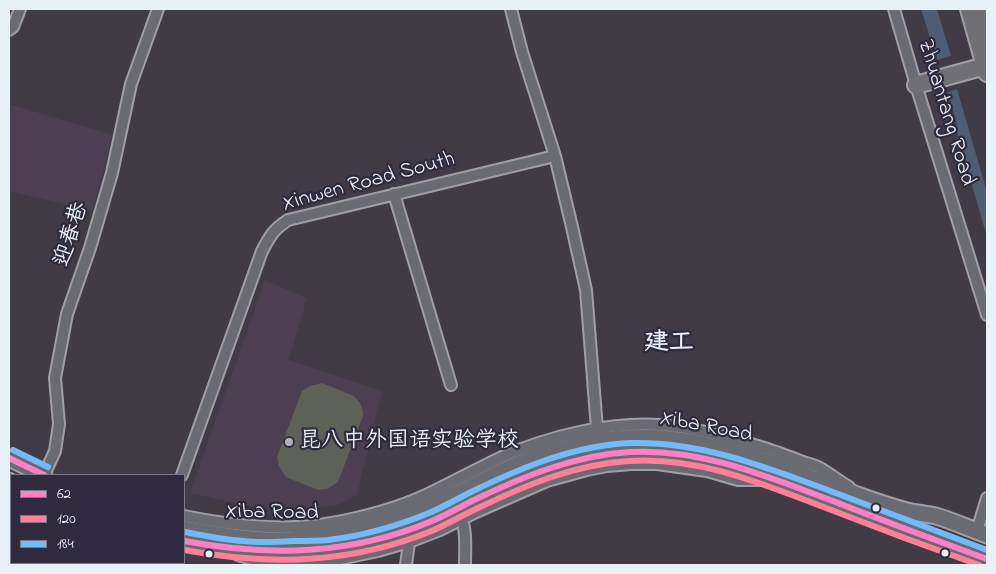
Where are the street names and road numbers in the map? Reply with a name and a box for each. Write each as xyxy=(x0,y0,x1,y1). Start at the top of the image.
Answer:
street label: Zhuantang Road xyxy=(910,37,980,189)
street label: Xinwen Road South xyxy=(280,147,458,219)
street label: 迎春巷 xyxy=(51,200,95,270)
street label: Xiba Road xyxy=(658,406,754,450)
street label: Xiba Road xyxy=(225,500,319,528)

